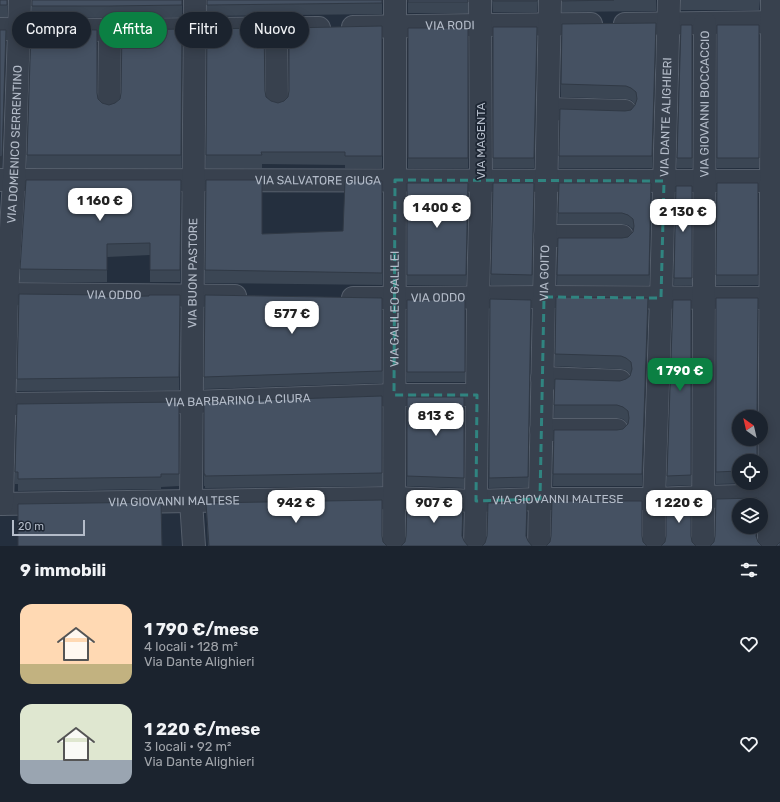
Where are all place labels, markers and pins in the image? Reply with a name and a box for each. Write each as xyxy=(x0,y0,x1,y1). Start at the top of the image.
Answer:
pin: 1 160 € xyxy=(63,188,137,222)
pin: 1 400 € xyxy=(400,195,474,229)
pin: 2 130 € xyxy=(646,199,720,233)
pin: 577 € xyxy=(264,301,320,335)
pin: 1 790 € xyxy=(643,358,717,392)
pin: 813 € xyxy=(408,403,464,437)
pin: 942 € xyxy=(268,490,324,524)
pin: 907 € xyxy=(406,490,462,524)
pin: 1 220 € xyxy=(642,490,716,524)

